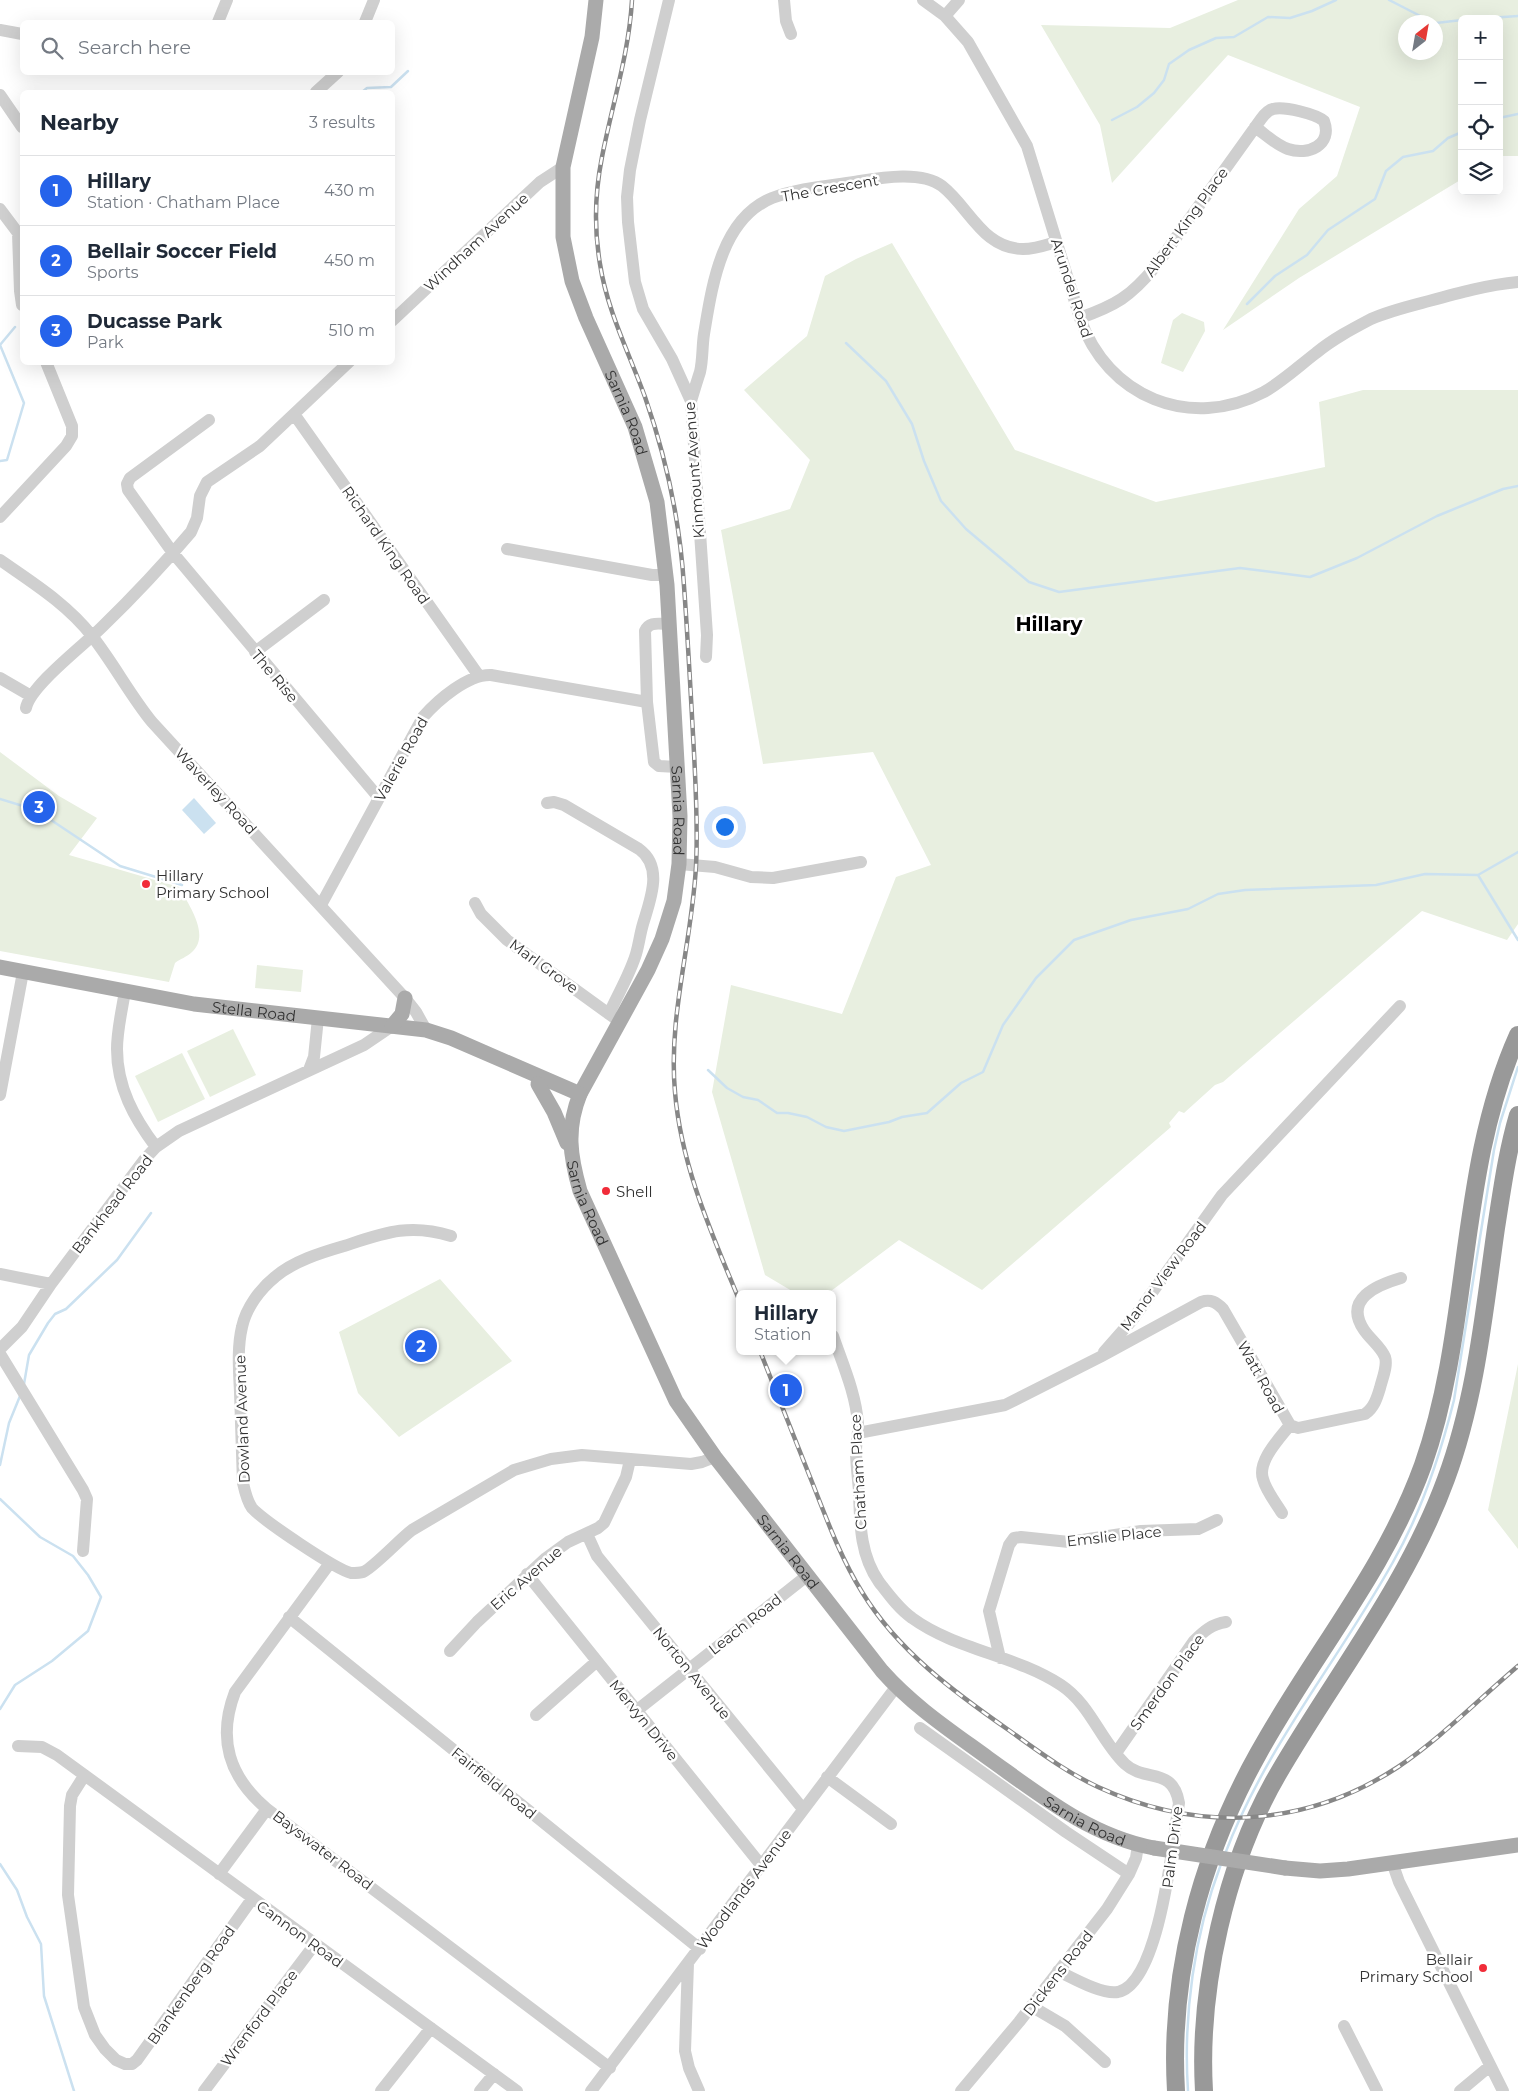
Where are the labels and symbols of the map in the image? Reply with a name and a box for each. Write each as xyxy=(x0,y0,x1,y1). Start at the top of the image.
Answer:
north arrow xyxy=(1398,15,1443,60)
street label: Albert King Place xyxy=(1140,164,1232,280)
street label: The Crescent xyxy=(780,170,880,206)
street label: Windham Avenue xyxy=(420,189,532,295)
street label: Arundel Road xyxy=(1047,236,1097,340)
street label: Sarnia Road xyxy=(601,367,652,457)
street label: Kinmount Avenue xyxy=(680,401,708,539)
street label: Richard King Road xyxy=(338,482,434,608)
district label: Hillary xyxy=(1015,612,1084,636)
street label: The Rise xyxy=(247,646,303,706)
street label: Valerie Road xyxy=(370,713,432,805)
street label: Waverley Road xyxy=(171,744,261,838)
street label: Sarnia Road xyxy=(668,765,690,856)
pin: 3 xyxy=(23,788,55,826)
your location xyxy=(712,814,738,840)
place label: Hillary Primary School xyxy=(156,866,270,902)
marker: Hillary Primary School xyxy=(140,878,152,890)
street label: Marl Grove xyxy=(506,935,582,997)
street label: Stella Road xyxy=(211,997,297,1025)
street label: Bankhead Road xyxy=(67,1151,157,1257)
street label: Sarnia Road xyxy=(563,1159,613,1248)
place label: Shell xyxy=(616,1182,653,1201)
marker: Shell xyxy=(600,1185,612,1197)
street label: Manor View Road xyxy=(1116,1218,1210,1334)
pin: 2 xyxy=(405,1327,437,1365)
street label: Watt Road xyxy=(1233,1337,1289,1417)
street label: Dowland Avenue xyxy=(230,1354,254,1484)
pin: 1 xyxy=(770,1371,802,1409)
street label: Chatham Place xyxy=(845,1414,871,1530)
street label: Sarnia Road xyxy=(753,1510,824,1593)
street label: Emslie Place xyxy=(1066,1522,1162,1550)
street label: Eric Avenue xyxy=(486,1542,566,1614)
street label: Leach Road xyxy=(704,1589,786,1659)
street label: Norton Avenue xyxy=(649,1623,735,1723)
street label: Smerdon Place xyxy=(1126,1630,1208,1734)
street label: Mervyn Drive xyxy=(605,1675,683,1765)
street label: Fairfield Road xyxy=(448,1743,540,1823)
street label: Sarnia Road xyxy=(1040,1791,1128,1849)
street label: Palm Drive xyxy=(1158,1805,1186,1889)
street label: Bayswater Road xyxy=(269,1806,377,1894)
street label: Woodlands Avenue xyxy=(693,1825,795,1953)
street label: Cannon Road xyxy=(253,1896,347,1972)
street label: Blankenberg Road xyxy=(143,1922,239,2048)
street label: Dickens Road xyxy=(1019,1927,1097,2019)
place label: Bellair Primary School xyxy=(1359,1950,1473,1986)
marker: Bellair Primary School xyxy=(1477,1962,1489,1974)
street label: Wrenford Place xyxy=(216,1966,302,2070)

